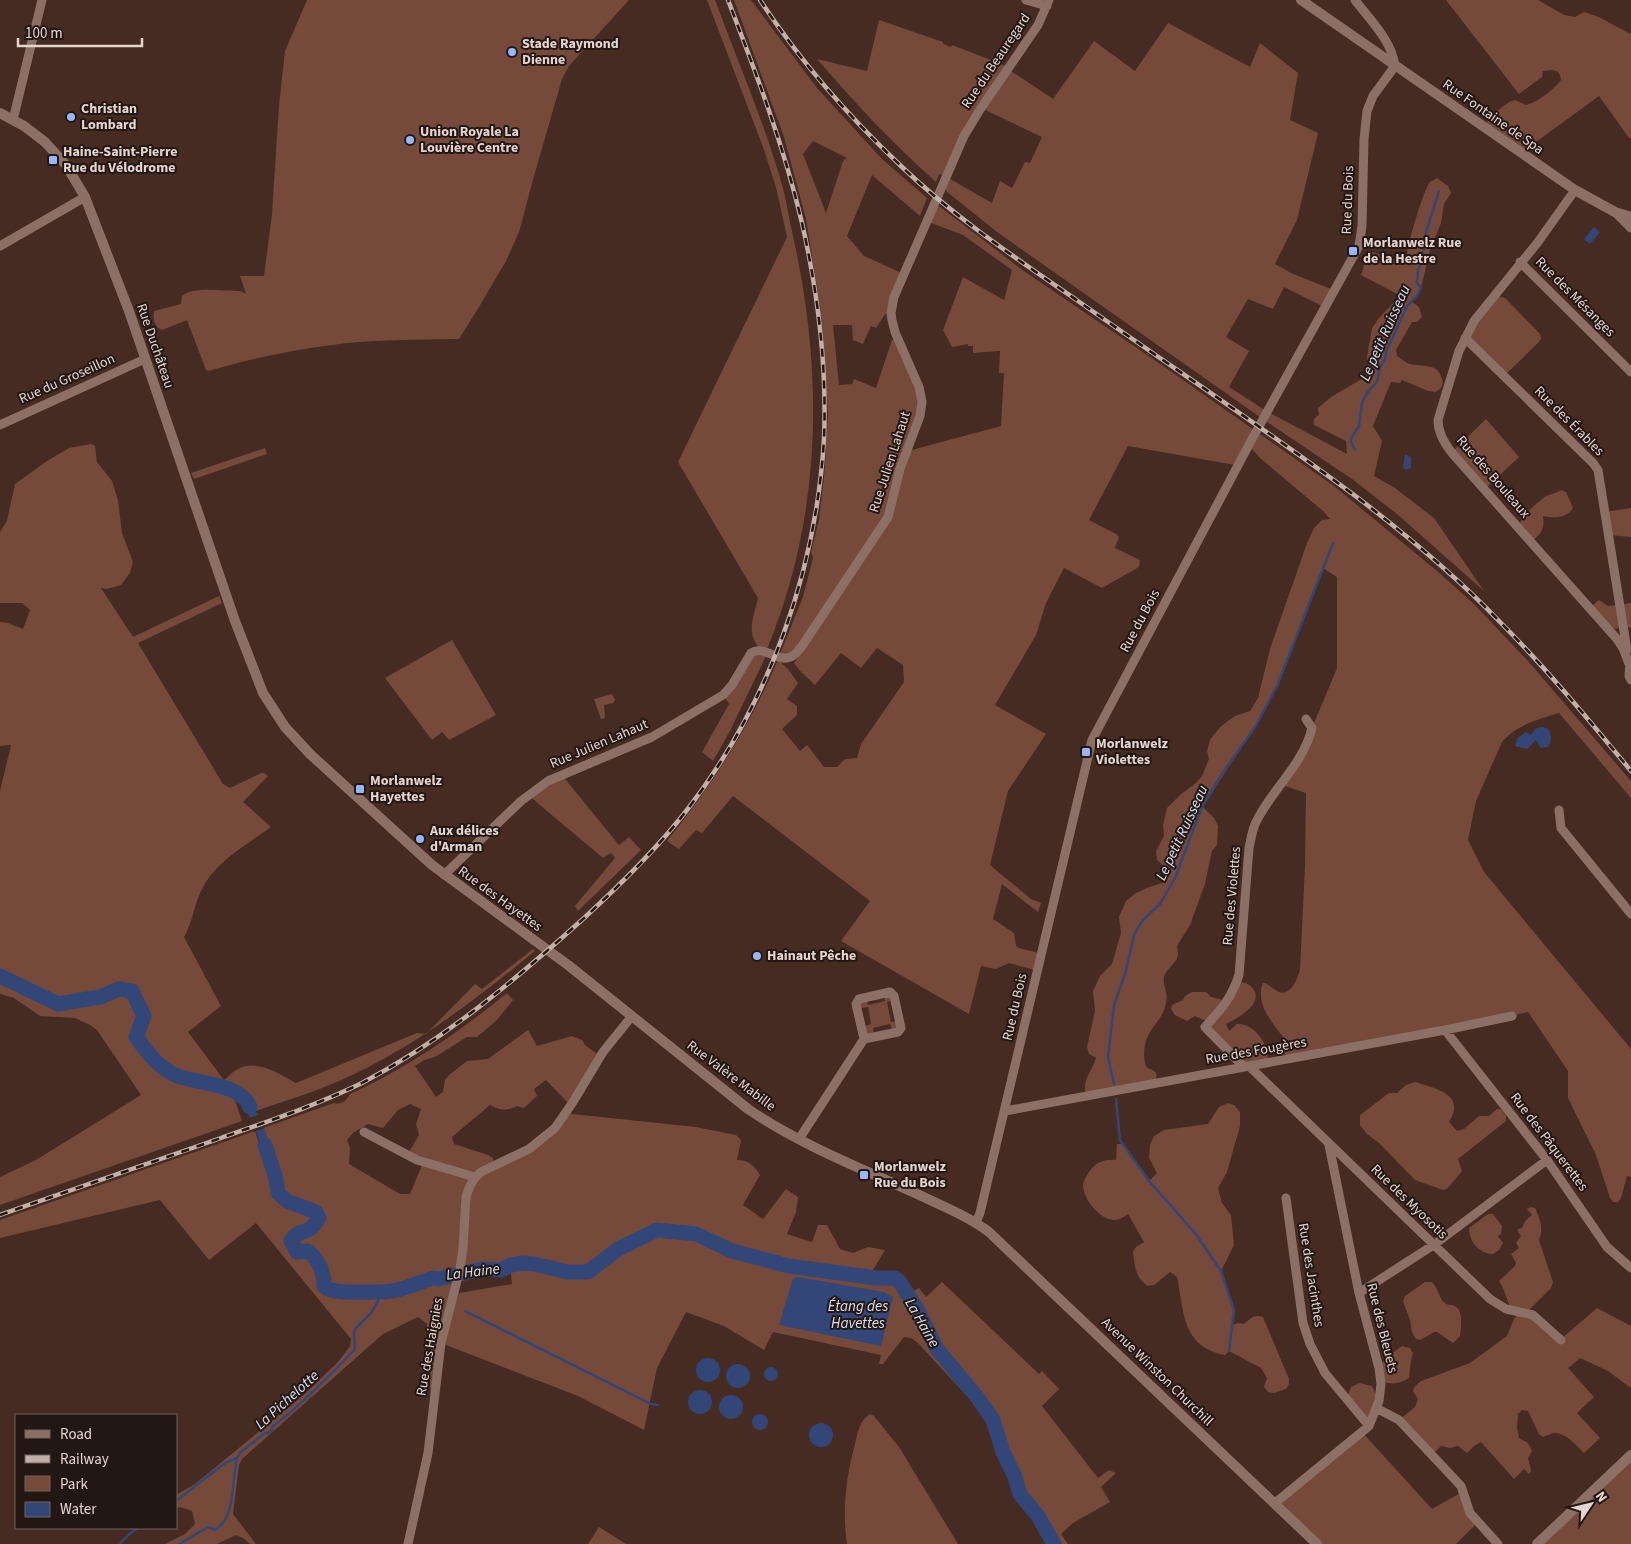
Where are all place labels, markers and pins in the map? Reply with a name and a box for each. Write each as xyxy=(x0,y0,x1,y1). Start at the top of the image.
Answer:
place label: Stade Raymond Dienne xyxy=(522,34,619,70)
marker: Stade Raymond Dienne xyxy=(506,46,518,58)
place label: Christian Lombard xyxy=(81,99,137,135)
marker: Christian Lombard xyxy=(65,111,77,123)
place label: Union Royale La Louvière Centre xyxy=(420,122,519,158)
marker: Union Royale La Louvière Centre xyxy=(404,134,416,146)
place label: Haine-Saint-Pierre Rue du Vélodrome xyxy=(63,142,178,178)
marker: Haine-Saint-Pierre Rue du Vélodrome xyxy=(47,154,59,166)
place label: Morlanwelz Rue de la Hestre xyxy=(1363,233,1461,269)
marker: Morlanwelz Rue de la Hestre xyxy=(1347,245,1359,257)
place label: Morlanwelz Violettes xyxy=(1095,734,1168,770)
marker: Morlanwelz Violettes xyxy=(1080,746,1092,758)
place label: Morlanwelz Hayettes xyxy=(370,771,442,807)
marker: Morlanwelz Hayettes xyxy=(354,783,366,795)
place label: Aux délices d'Arman xyxy=(429,821,499,857)
marker: Aux délices d'Arman xyxy=(414,833,426,845)
place label: Hainaut Pêche xyxy=(767,946,856,966)
marker: Hainaut Pêche xyxy=(751,950,763,962)
place label: Morlanwelz Rue du Bois xyxy=(874,1157,946,1193)
marker: Morlanwelz Rue du Bois xyxy=(858,1169,870,1181)

